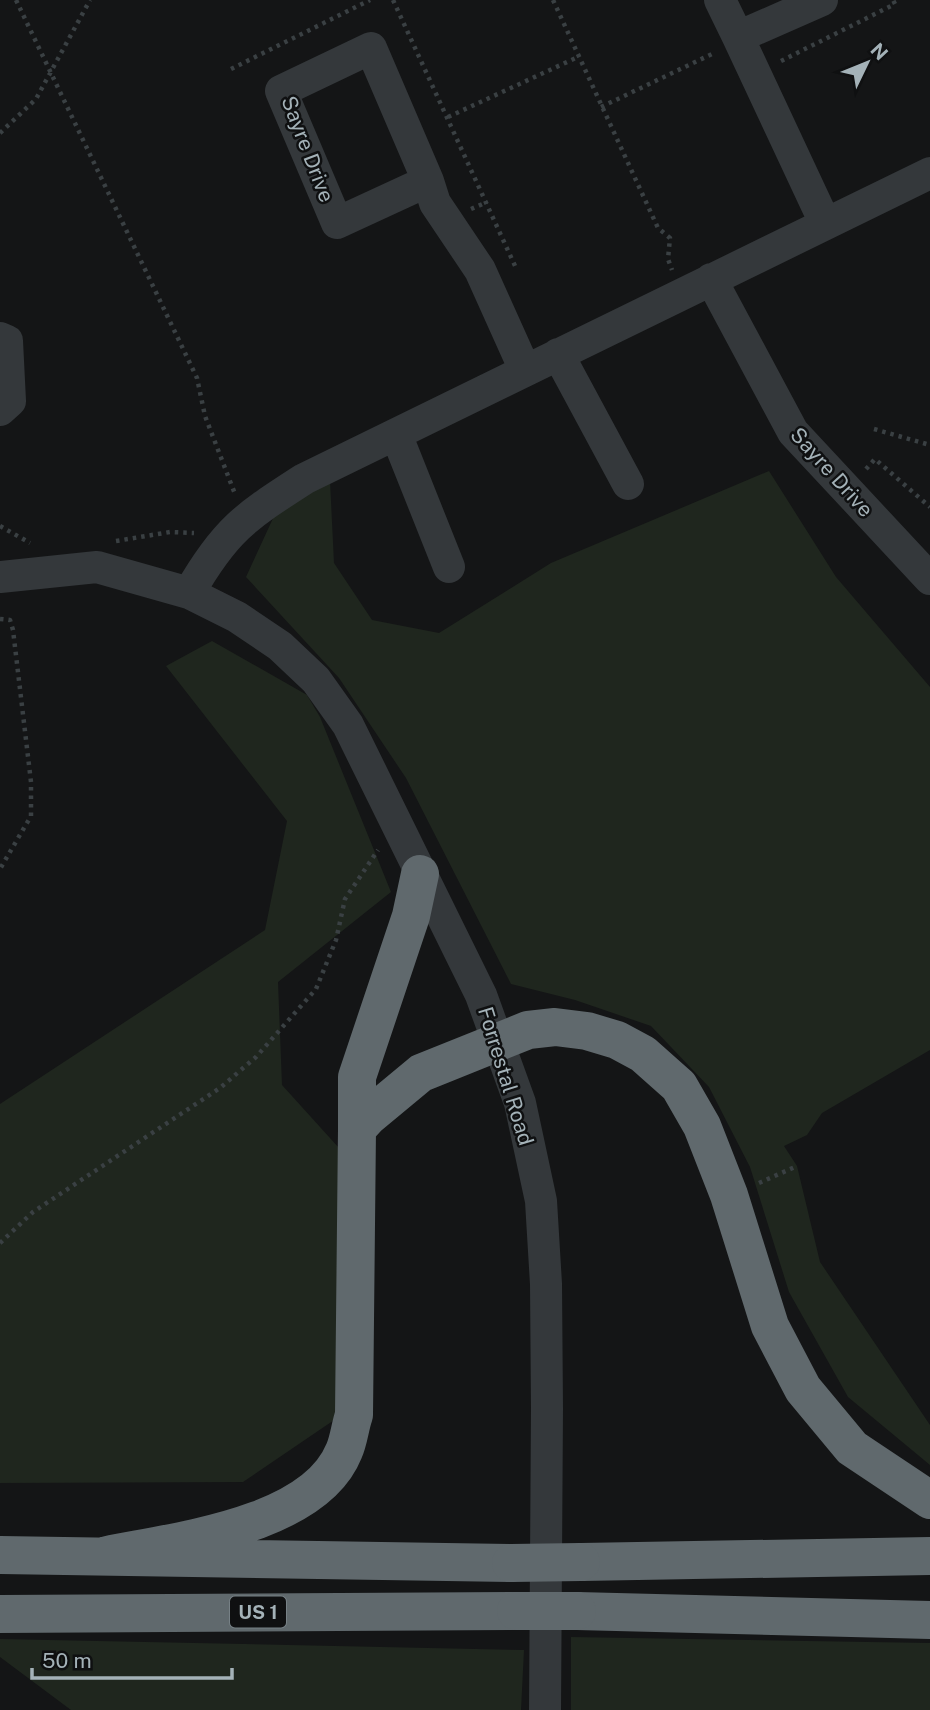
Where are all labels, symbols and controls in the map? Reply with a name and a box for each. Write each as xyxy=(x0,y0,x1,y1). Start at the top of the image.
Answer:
north arrow xyxy=(832,28,902,98)
text: N xyxy=(866,38,893,64)
street label: Sayre Drive xyxy=(276,92,340,206)
street label: Sayre Drive xyxy=(785,422,879,522)
street label: Forrestal Road xyxy=(473,1004,539,1148)
road number: US 1 xyxy=(230,1596,286,1628)
scale bar xyxy=(32,1636,231,1680)
text: 50 m xyxy=(42,1648,92,1673)

